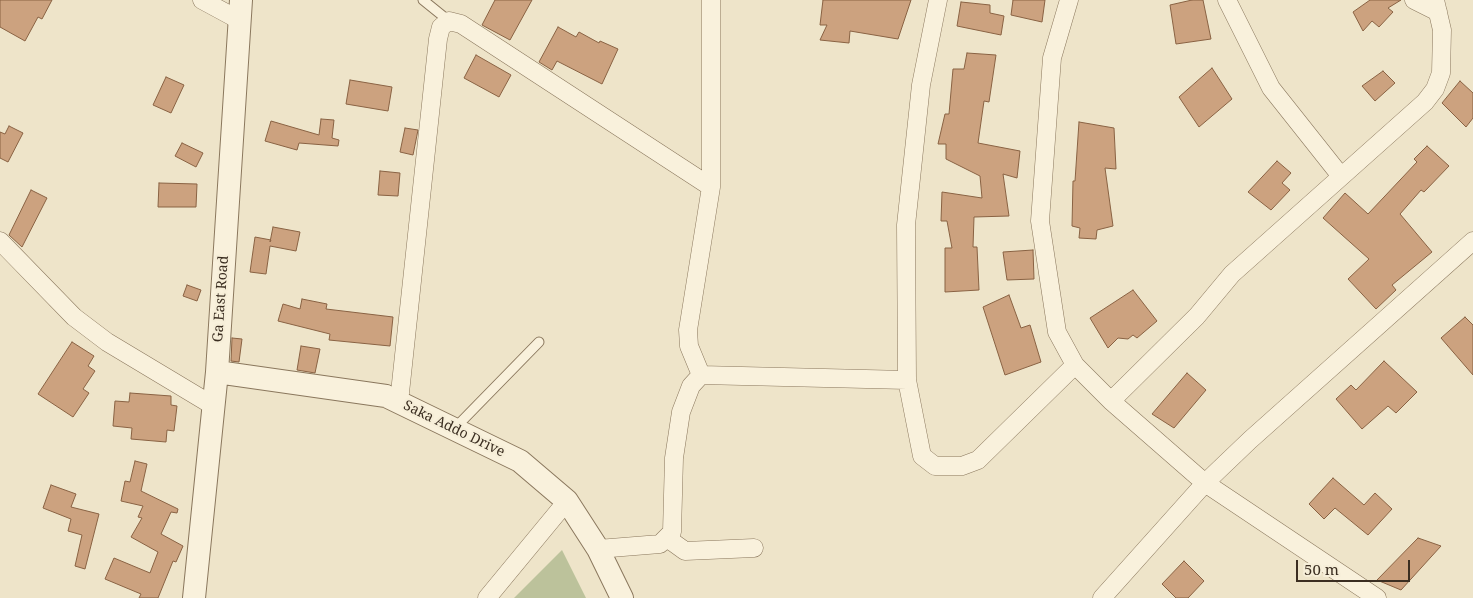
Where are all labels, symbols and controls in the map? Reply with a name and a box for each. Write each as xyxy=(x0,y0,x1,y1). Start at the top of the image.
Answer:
street label: Ga East Road xyxy=(210,255,232,343)
street label: Saka Addo Drive xyxy=(401,397,507,461)
scale bar xyxy=(1298,550,1412,582)
text: 50 m xyxy=(1304,559,1339,579)

